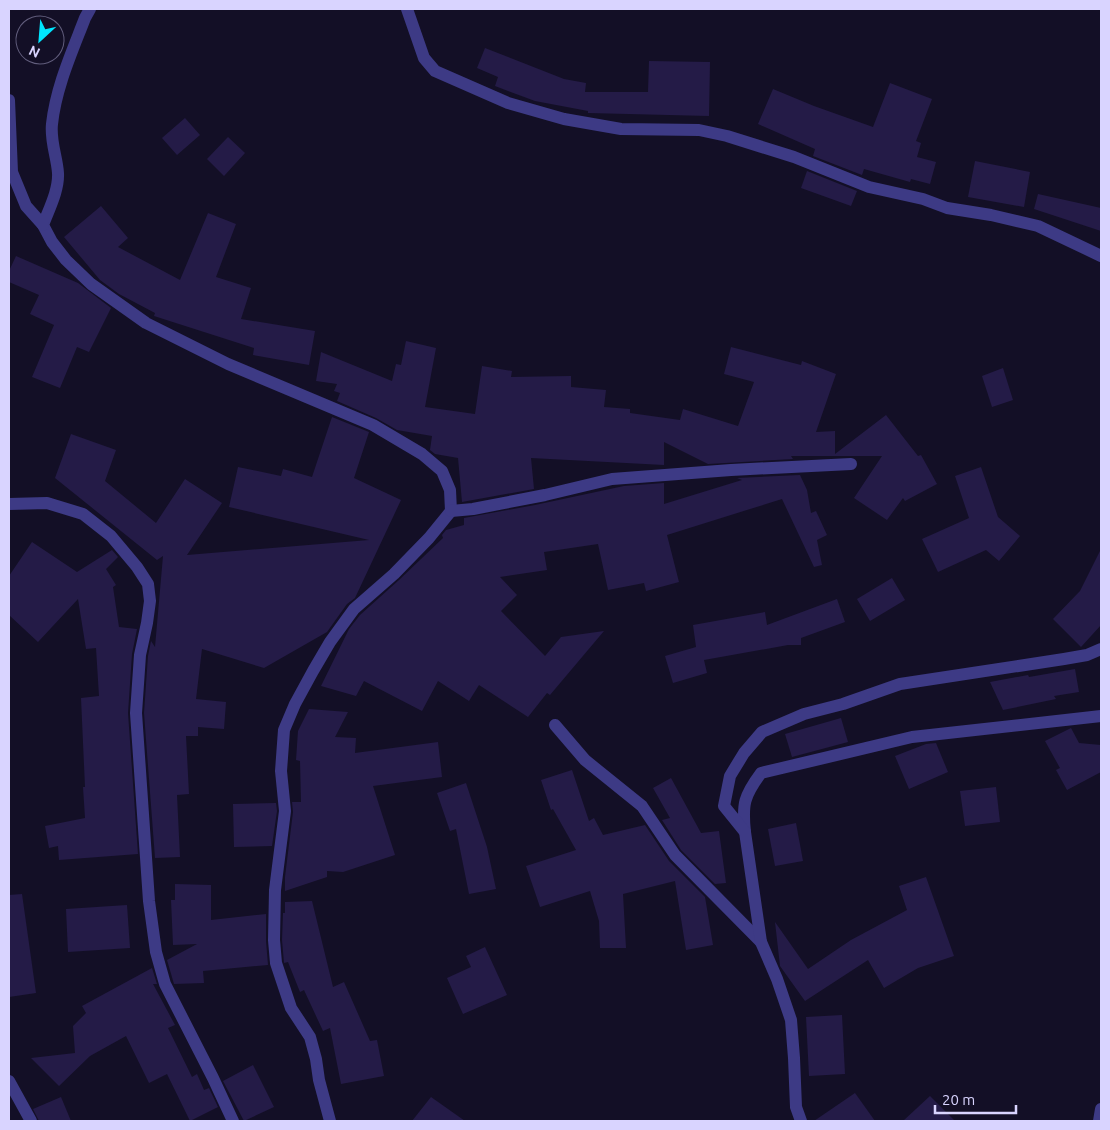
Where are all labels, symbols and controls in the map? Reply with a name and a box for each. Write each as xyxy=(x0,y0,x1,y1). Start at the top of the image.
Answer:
north arrow xyxy=(15,15,65,65)
text: N xyxy=(26,42,43,61)
scale bar xyxy=(935,1082,1016,1114)
text: 20 m xyxy=(942,1091,975,1108)

